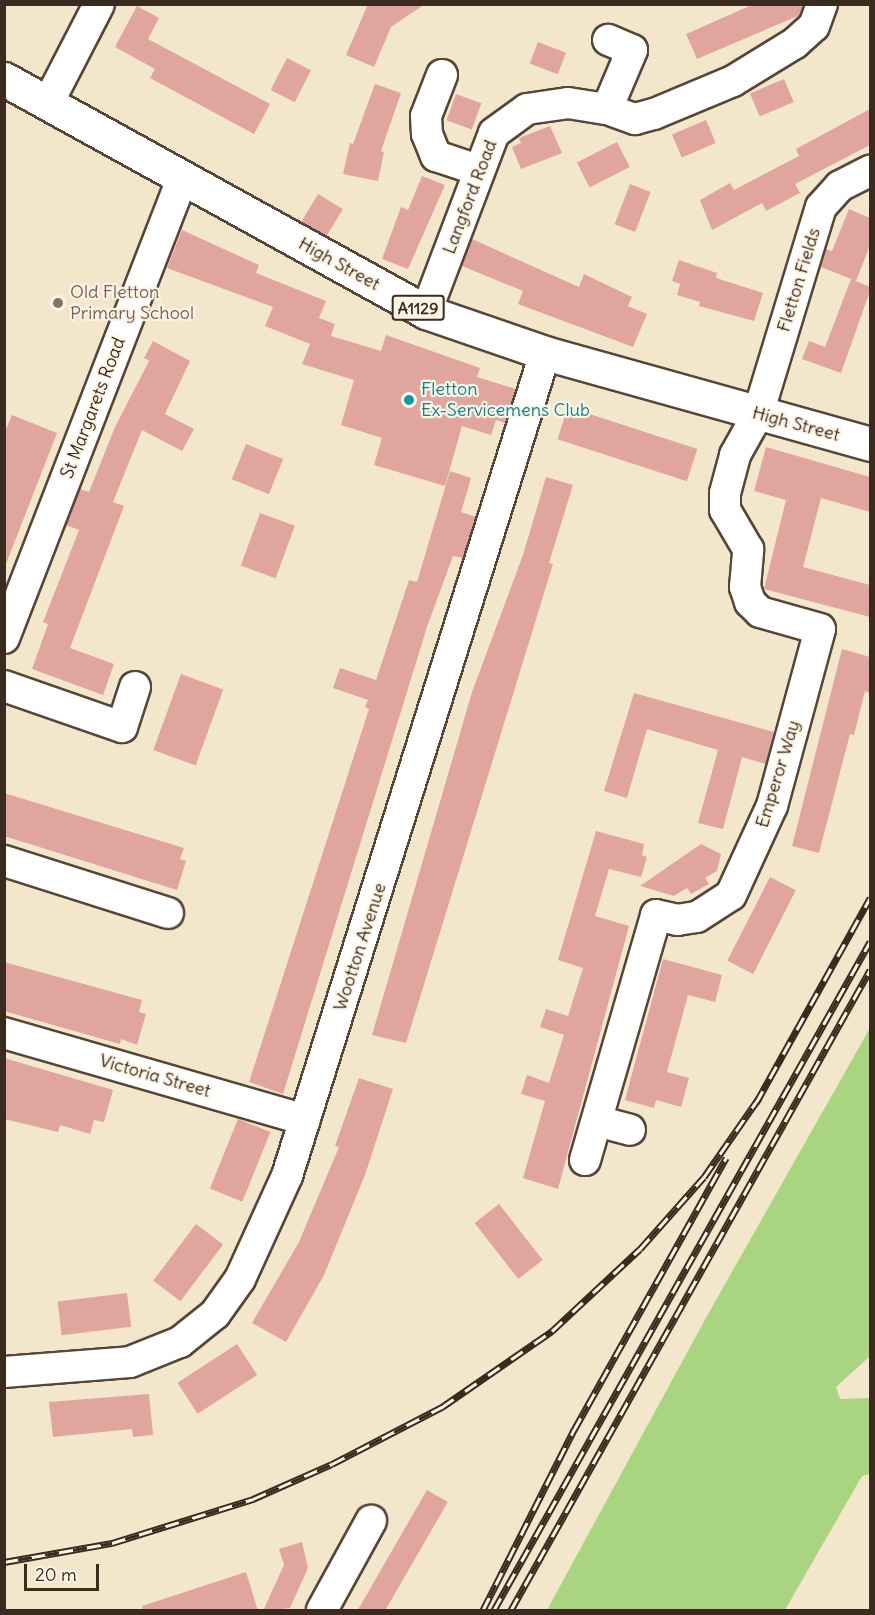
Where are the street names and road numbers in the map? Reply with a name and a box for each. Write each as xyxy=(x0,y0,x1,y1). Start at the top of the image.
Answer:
street label: Langford Road xyxy=(438,137,502,257)
street label: Fletton Fields xyxy=(773,225,825,335)
street label: High Street xyxy=(295,233,383,295)
road number: A1129 xyxy=(391,295,445,321)
street label: St Margarets Road xyxy=(56,334,130,482)
street label: High Street xyxy=(750,402,842,446)
street label: Emperor Way xyxy=(751,718,805,830)
street label: Wootton Avenue xyxy=(329,880,391,1014)
street label: Victoria Street xyxy=(97,1050,213,1102)

